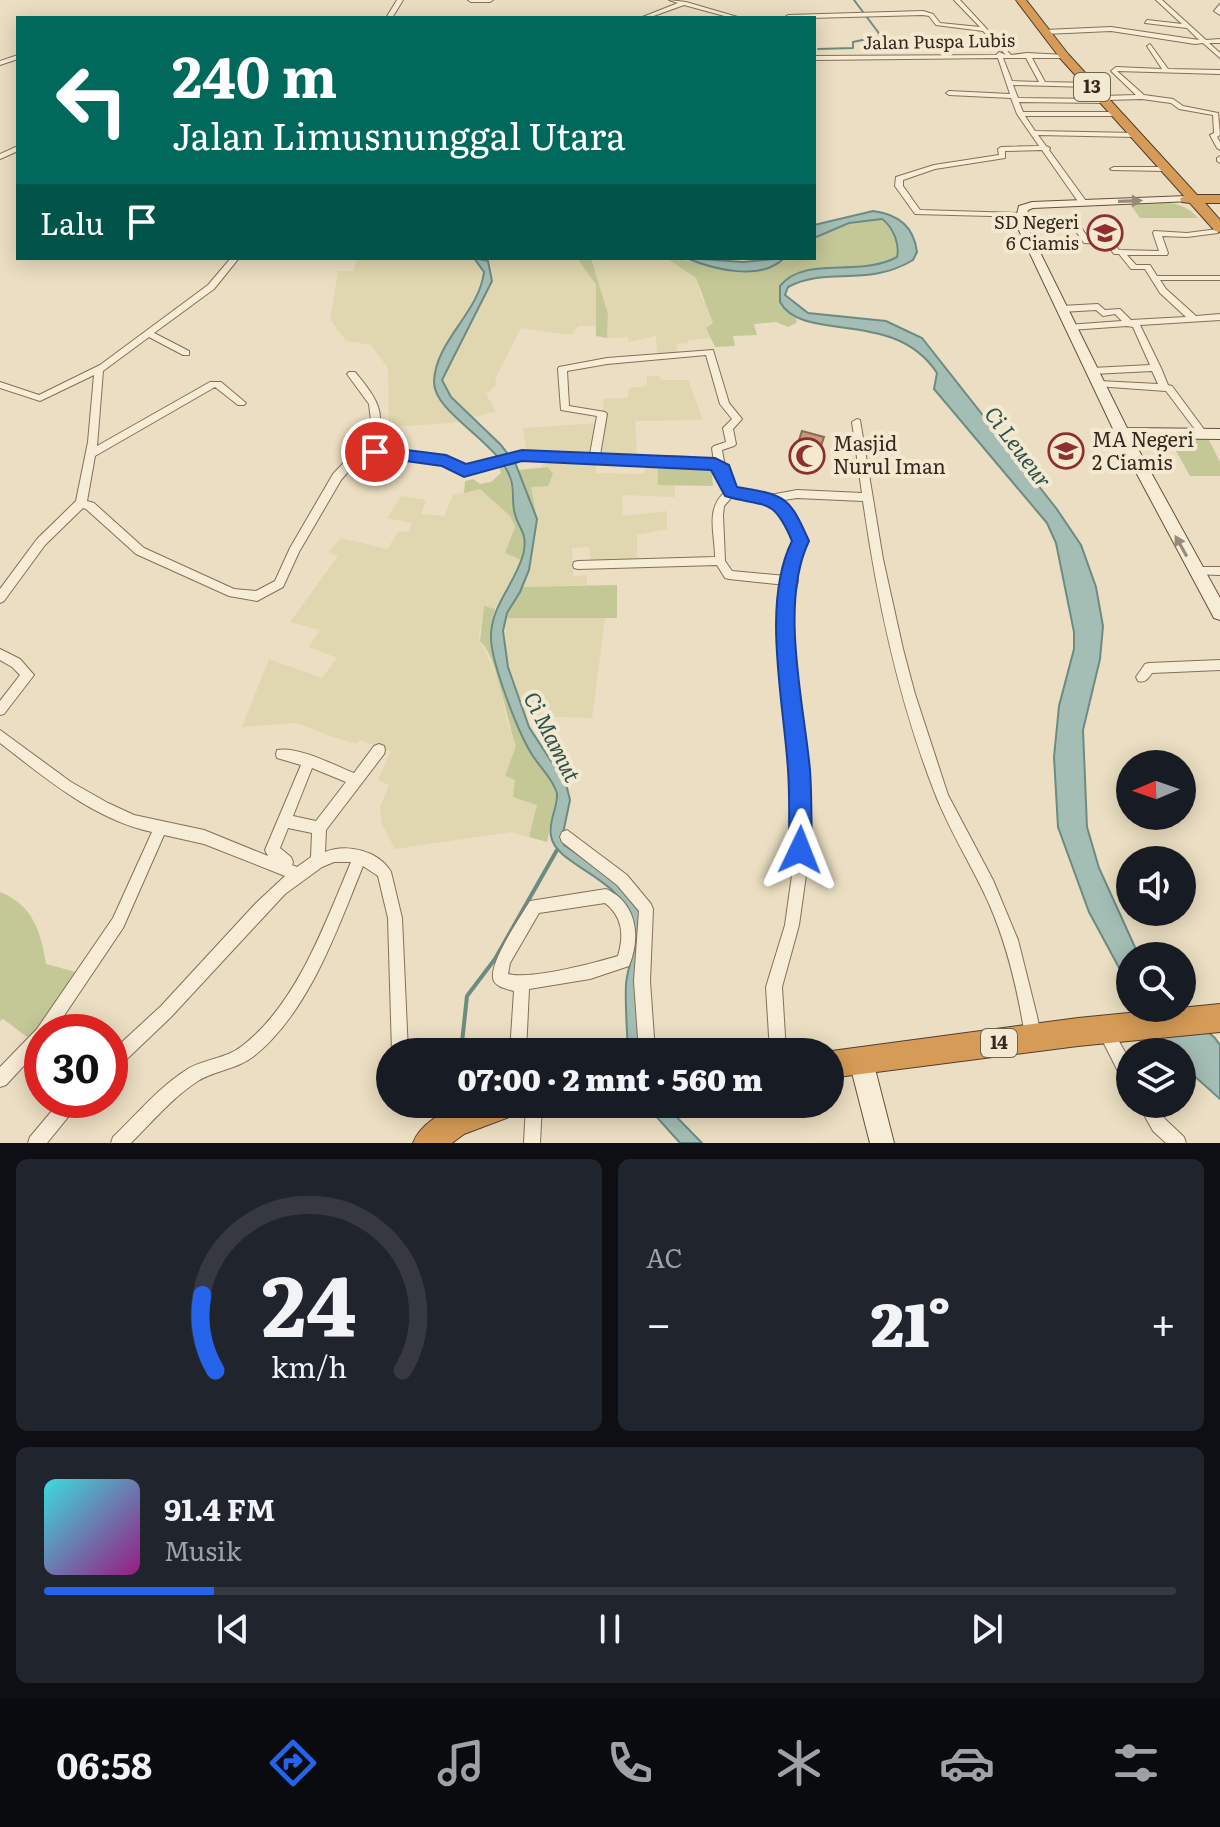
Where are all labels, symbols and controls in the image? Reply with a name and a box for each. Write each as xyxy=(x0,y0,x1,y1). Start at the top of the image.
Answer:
street label: Jalan Puspa Lubis xyxy=(863,26,1015,55)
text: 240 m xyxy=(172,32,337,115)
icon: left xyxy=(40,48,144,152)
road number: 13 xyxy=(1074,73,1110,101)
text: Jalan Limusnunggal Utara xyxy=(172,108,626,161)
one-way arrow xyxy=(1118,195,1143,207)
text: Lalu xyxy=(40,200,104,244)
icon: arrive xyxy=(120,200,164,244)
place label: SD Negeri 6 Ciamis xyxy=(994,208,1079,256)
school or university icon: SD Negeri 6 Ciamis xyxy=(1086,214,1124,252)
water label: Ci Leueur xyxy=(978,398,1061,494)
pin xyxy=(341,418,409,486)
place label: MA Negeri 2 Ciamis xyxy=(1092,423,1194,476)
place label: Masjid Nurul Iman xyxy=(833,427,946,480)
icon: arrive xyxy=(353,430,397,474)
school or university icon: MA Negeri 2 Ciamis xyxy=(1047,432,1085,470)
mosque icon: Masjid Nurul Iman xyxy=(788,437,826,475)
one-way arrow xyxy=(1174,534,1188,557)
water label: Ci Mamut xyxy=(516,685,590,787)
north arrow xyxy=(1116,750,1196,830)
map controls xyxy=(1116,750,1196,1118)
position arrow xyxy=(758,808,842,892)
button: sound xyxy=(1116,846,1196,926)
button: search xyxy=(1116,942,1196,1022)
speed limit sign: 30 xyxy=(24,1014,128,1118)
road number: 14 xyxy=(981,1029,1017,1057)
button: layers xyxy=(1116,1038,1196,1118)
text: 07:00 · 2 mnt · 560 m xyxy=(457,1056,763,1100)
text: AC xyxy=(646,1237,683,1276)
text: 24 xyxy=(262,1239,356,1363)
text: 21° xyxy=(871,1276,951,1365)
text: − xyxy=(646,1288,672,1354)
text: + xyxy=(1150,1288,1176,1354)
text: km/h xyxy=(271,1344,347,1387)
text: 91.4 FM xyxy=(164,1486,275,1530)
text: Musik xyxy=(164,1530,242,1569)
icon: previous xyxy=(211,1607,255,1651)
icon: pause xyxy=(588,1607,632,1651)
icon: next xyxy=(965,1607,1009,1651)
icon: directions xyxy=(265,1735,321,1791)
icon: music xyxy=(433,1735,489,1791)
icon: phone xyxy=(602,1735,658,1791)
icon: climate xyxy=(771,1735,827,1791)
icon: car xyxy=(939,1735,995,1791)
icon: filters xyxy=(1108,1735,1164,1791)
text: 06:58 xyxy=(56,1737,152,1790)

